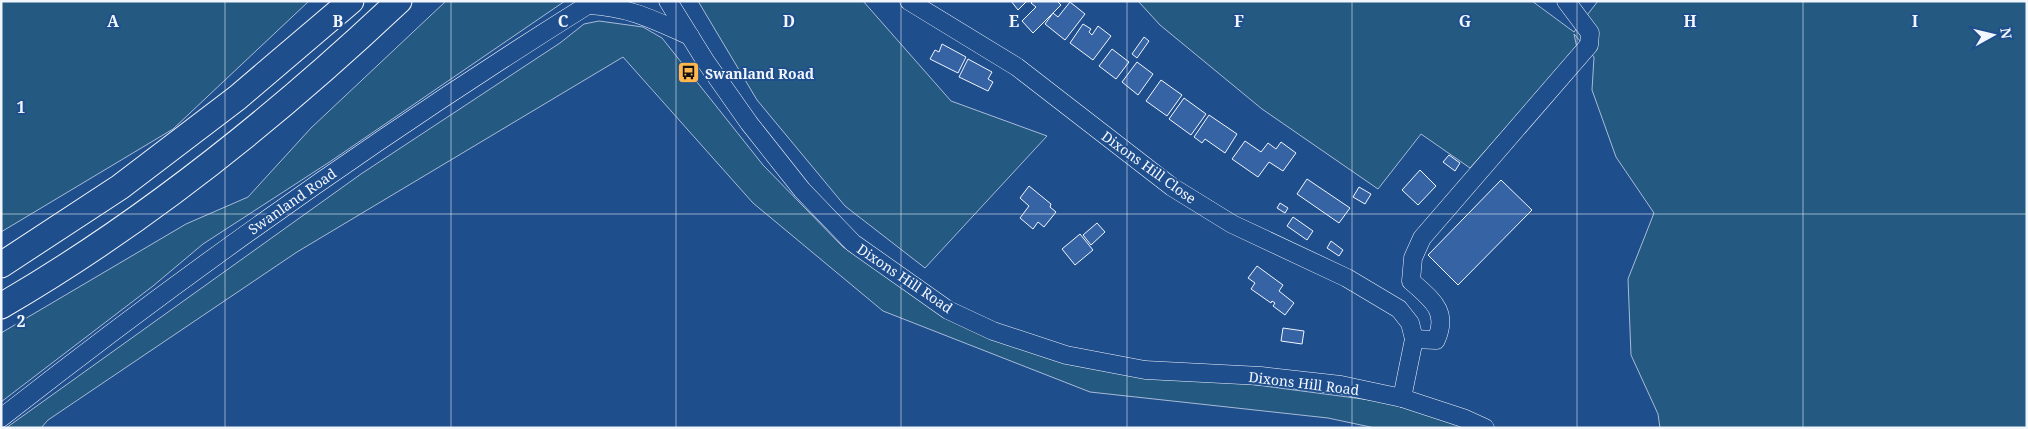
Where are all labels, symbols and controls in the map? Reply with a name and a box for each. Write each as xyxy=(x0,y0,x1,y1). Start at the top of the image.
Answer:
text: A xyxy=(107,10,120,32)
text: B xyxy=(333,10,344,32)
text: C xyxy=(558,10,569,32)
text: D xyxy=(783,10,795,32)
text: E xyxy=(1009,10,1019,32)
text: F xyxy=(1234,10,1244,32)
text: G xyxy=(1459,10,1471,32)
text: H xyxy=(1683,10,1697,32)
text: I xyxy=(1912,10,1918,32)
north arrow xyxy=(1968,10,2018,60)
text: N xyxy=(1996,26,2017,40)
bus stop icon: Swanland Road xyxy=(677,61,701,85)
place label: Swanland Road xyxy=(705,64,814,83)
text: 1 xyxy=(16,96,26,118)
street label: Dixons Hill Close xyxy=(1098,126,1200,208)
street label: Swanland Road xyxy=(244,163,340,239)
street label: Dixons Hill Road xyxy=(853,239,957,317)
text: 2 xyxy=(16,310,26,332)
street label: Dixons Hill Road xyxy=(1248,367,1361,399)

